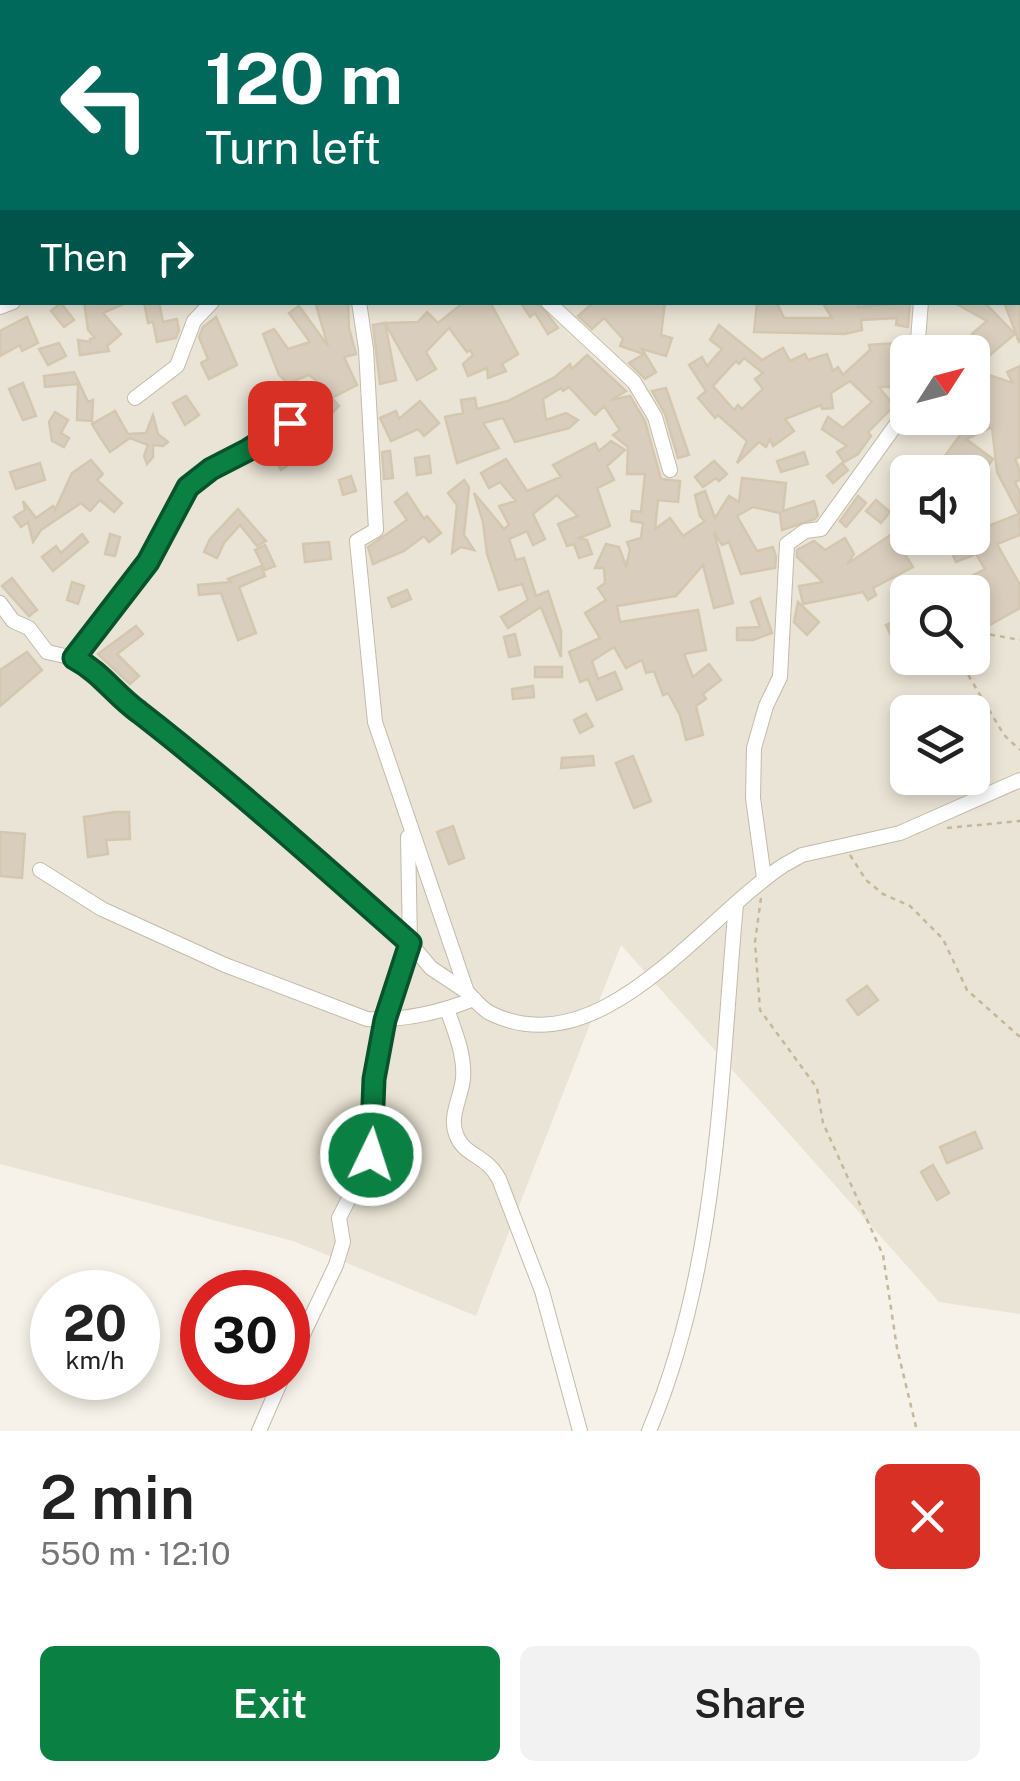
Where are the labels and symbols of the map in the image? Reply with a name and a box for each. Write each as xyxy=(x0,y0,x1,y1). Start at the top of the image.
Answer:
north arrow xyxy=(890,335,990,435)
pin xyxy=(248,381,333,466)
position arrow xyxy=(319,1103,423,1207)
speed limit sign: 30 xyxy=(180,1270,310,1400)

